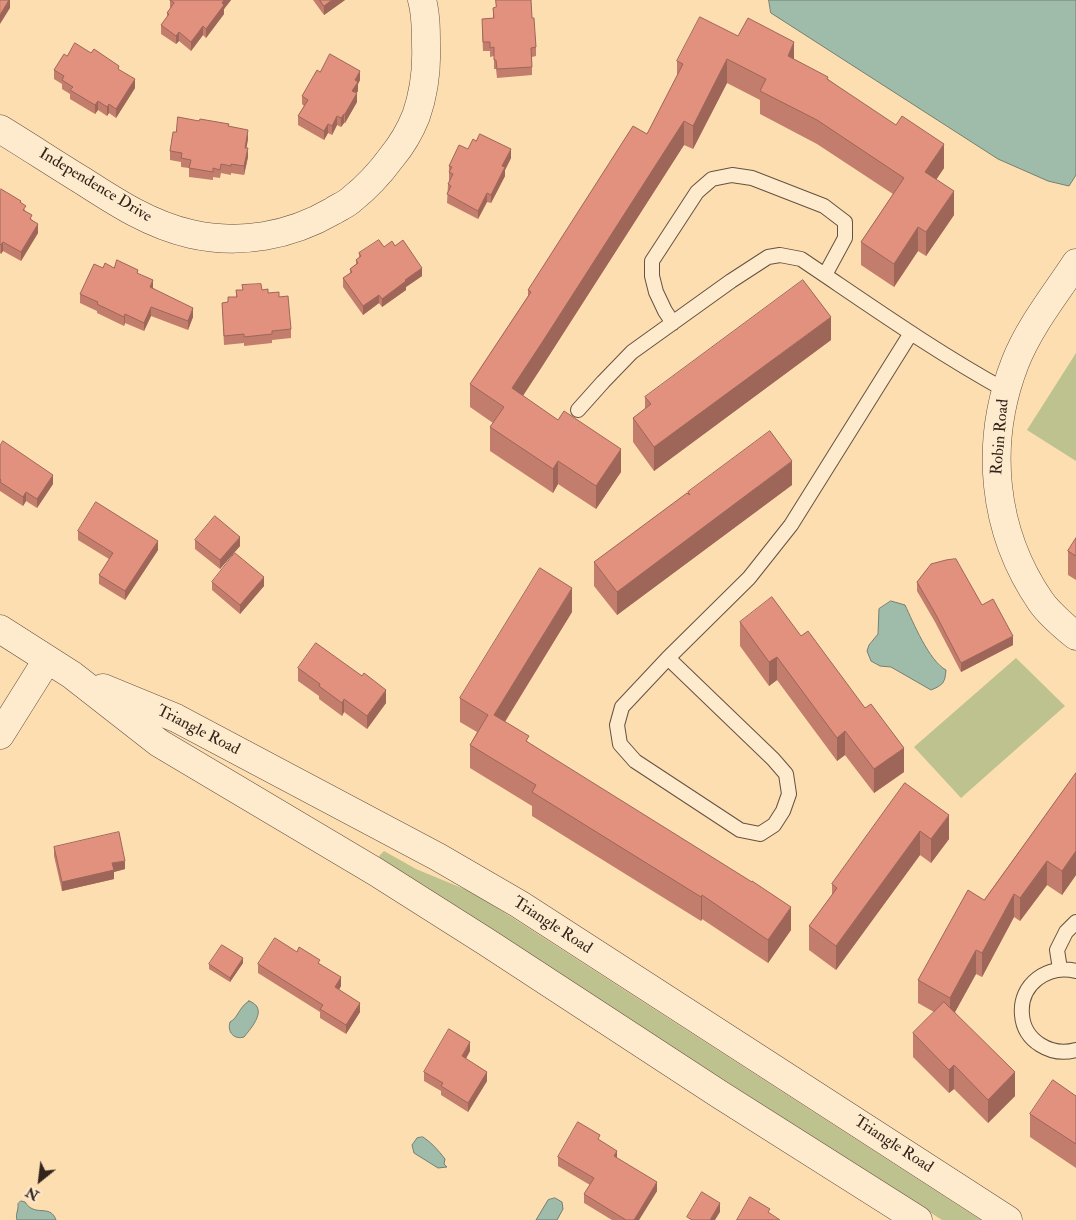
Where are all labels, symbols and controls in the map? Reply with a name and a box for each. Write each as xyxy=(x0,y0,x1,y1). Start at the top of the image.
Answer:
street label: Independence Drive xyxy=(35,145,155,227)
street label: Robin Road xyxy=(988,398,1014,476)
street label: Triangle Road xyxy=(153,702,243,760)
street label: Triangle Road xyxy=(509,893,595,959)
street label: Triangle Road xyxy=(850,1112,936,1178)
north arrow xyxy=(15,1155,65,1205)
text: N xyxy=(23,1183,42,1204)

